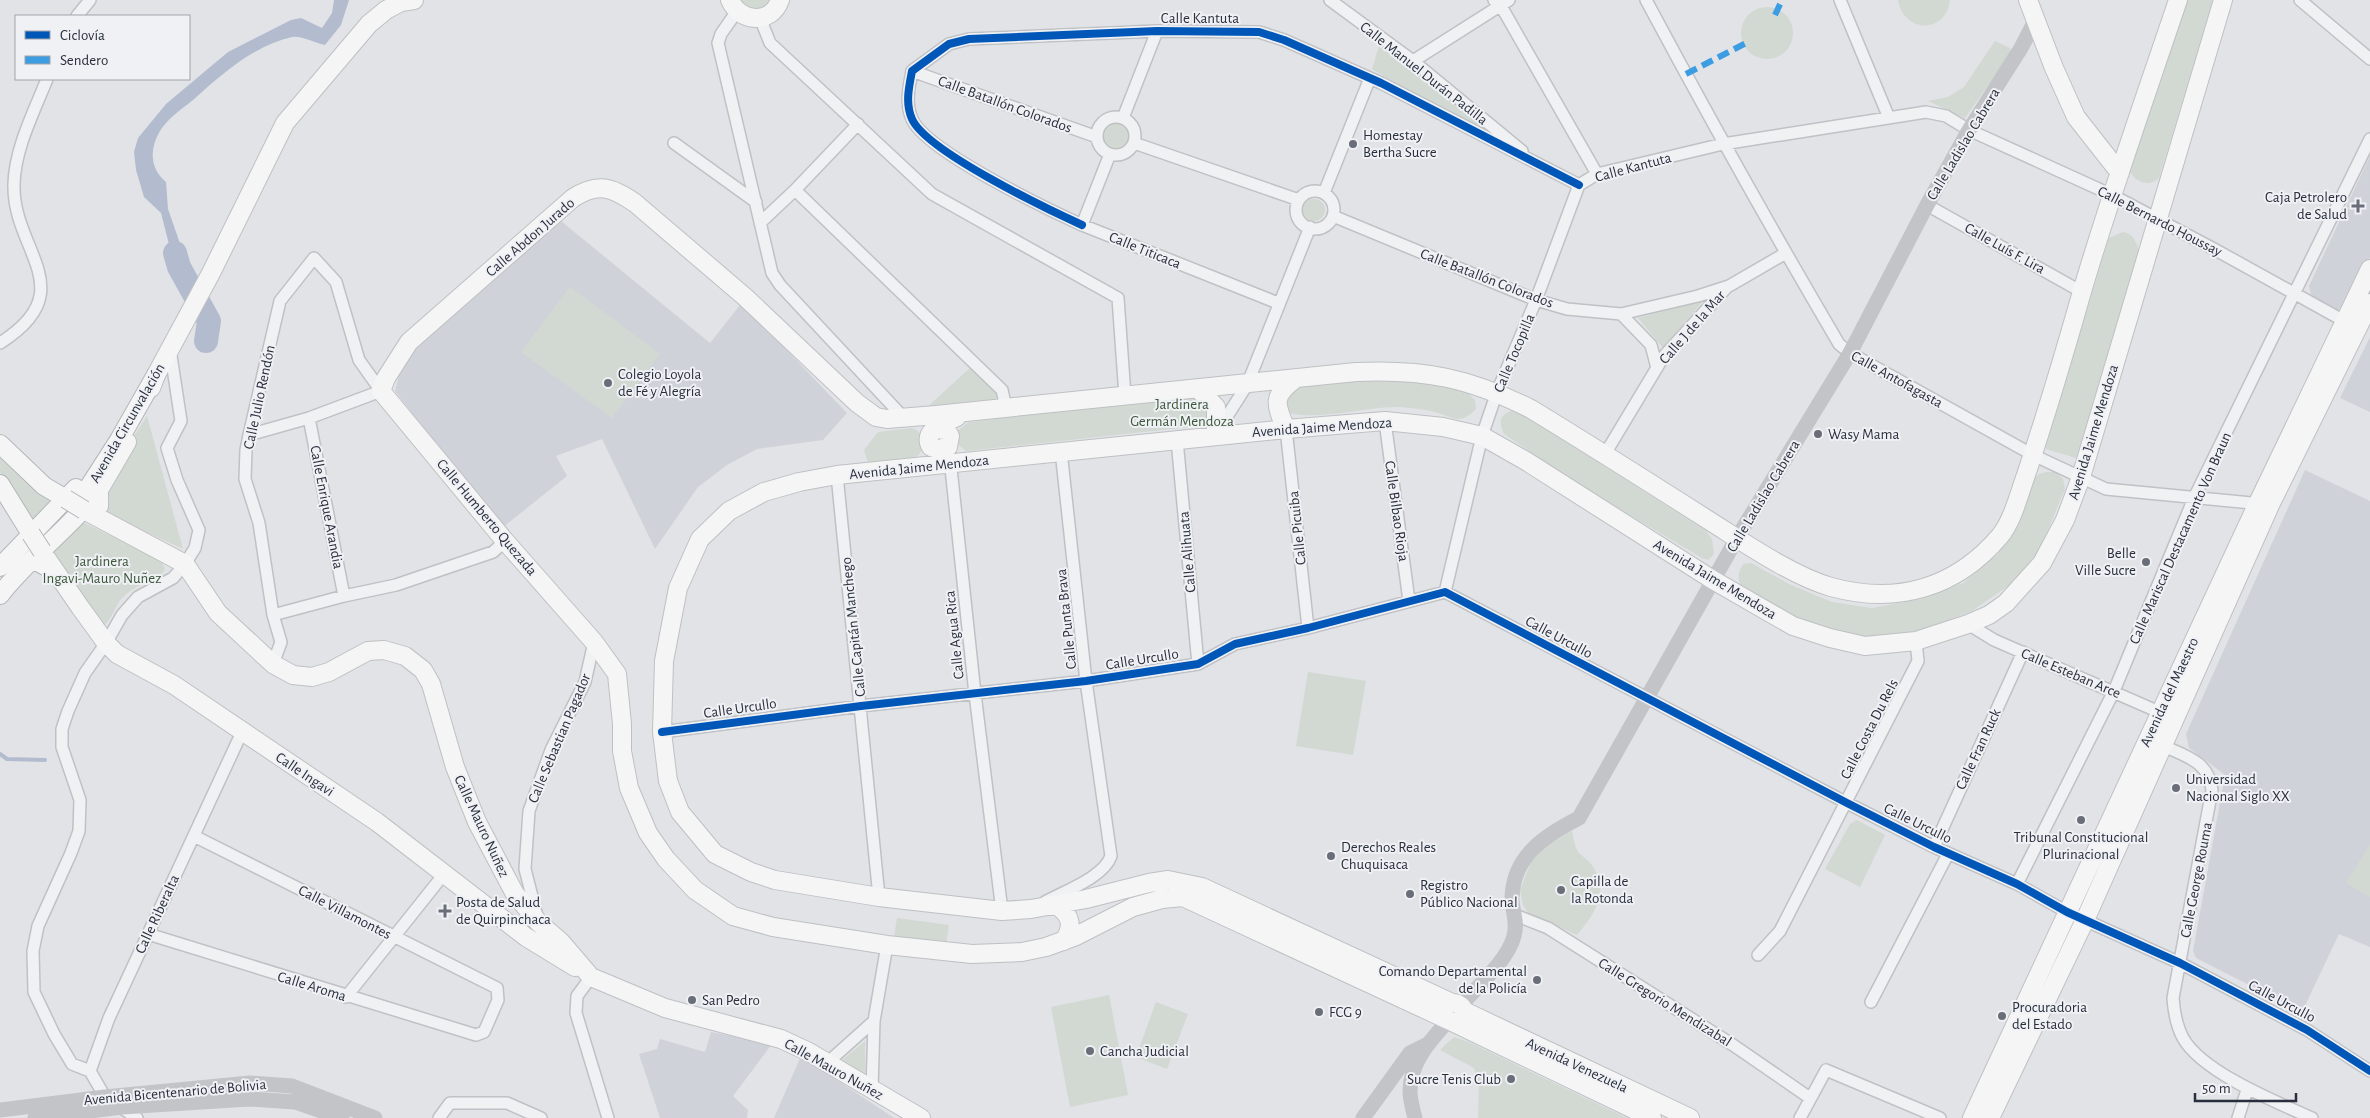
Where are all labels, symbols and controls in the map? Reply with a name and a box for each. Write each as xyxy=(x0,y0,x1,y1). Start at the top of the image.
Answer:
street label: Calle Kantuta xyxy=(1161,11,1239,26)
legend xyxy=(15,15,190,80)
street label: Calle Manuel Durán Padilla xyxy=(1357,19,1490,128)
text: Ciclovía xyxy=(60,28,105,43)
text: Sendero xyxy=(60,53,108,68)
street label: Calle Batallón Colorados xyxy=(936,73,1074,136)
street label: Calle Ladislao Cabrera xyxy=(1924,86,2003,203)
place label: Homestay Bertha Sucre xyxy=(1363,128,1437,160)
marker: Homestay Bertha Sucre xyxy=(1347,138,1359,150)
street label: Calle Kantuta xyxy=(1593,150,1673,185)
street label: Calle Bernardo Houssay xyxy=(2095,184,2225,260)
place label: Caja Petrolero de Salud xyxy=(2265,190,2347,222)
street label: Calle Abdon Jurado xyxy=(483,195,577,280)
marker: Caja Petrolero de Salud xyxy=(2351,199,2365,213)
street label: Calle Luís F. Lira xyxy=(1962,220,2048,277)
street label: Calle Titicaca xyxy=(1107,229,1183,272)
street label: Calle Batallón Colorados xyxy=(1418,246,1555,311)
street label: Calle J de la Mar xyxy=(1656,287,1728,367)
street label: Calle Tocopilla xyxy=(1491,312,1538,395)
street label: Calle Julio Rendón xyxy=(241,344,278,451)
street label: Calle Antofagasta xyxy=(1848,348,1945,411)
street label: Avenida Circunvalación xyxy=(87,361,168,485)
street label: Avenida Jaime Mendoza xyxy=(2066,363,2121,502)
place label: Colegio Loyola de Fé y Alegría xyxy=(618,367,702,399)
marker: Colegio Loyola de Fé y Alegría xyxy=(602,377,614,389)
park label: Jardinera Germán Mendoza xyxy=(1130,397,1234,429)
street label: Avenida Jaime Mendoza xyxy=(1251,415,1393,440)
place label: Wasy Mama xyxy=(1828,427,1899,442)
marker: Wasy Mama xyxy=(1812,428,1824,440)
street label: Calle Mariscal Destacamento Von Braun xyxy=(2127,430,2234,646)
street label: Calle Ladislao Cabrera xyxy=(1724,438,1803,555)
street label: Calle Enrique Arandia xyxy=(307,444,346,570)
street label: Avenida Jaime Mendoza xyxy=(848,453,990,482)
street label: Calle Humberto Quezada xyxy=(434,456,540,578)
street label: Calle Bilbao Rioja xyxy=(1382,460,1411,562)
street label: Calle Picuiba xyxy=(1286,490,1309,566)
street label: Calle Alihuata xyxy=(1176,511,1199,593)
street label: Avenida Jaime Mendoza xyxy=(1651,537,1779,622)
place label: Belle Ville Sucre xyxy=(2075,546,2136,578)
park label: Jardinera Ingavi-Mauro Nuñez xyxy=(43,554,161,586)
street label: Calle Capitán Manchego xyxy=(839,556,868,698)
marker: Belle Ville Sucre xyxy=(2140,556,2152,568)
street label: Calle Punta Brava xyxy=(1054,568,1079,670)
street label: Calle Agua Rica xyxy=(942,590,967,680)
street label: Calle Urcullo xyxy=(1523,614,1595,661)
street label: Avenida del Maestro xyxy=(2138,635,2201,749)
street label: Calle Urcullo xyxy=(1105,646,1180,673)
street label: Calle Esteban Arce xyxy=(2019,646,2123,701)
street label: Calle Sebastian Pagador xyxy=(525,671,594,805)
street label: Calle Costa Du Rels xyxy=(1838,677,1901,782)
street label: Calle Urcullo xyxy=(703,696,778,721)
street label: Calle Fran Ruck xyxy=(1953,706,2004,792)
street label: Calle Ingavi xyxy=(273,749,337,799)
place label: Universidad Nacional Siglo XX xyxy=(2186,772,2290,804)
street label: Calle Mauro Nuñez xyxy=(451,773,512,880)
marker: Universidad Nacional Siglo XX xyxy=(2170,782,2182,794)
street label: Calle Urcullo xyxy=(1881,801,1954,846)
marker: Tribunal Constitucional Plurinacional xyxy=(2075,814,2087,826)
street label: Calle George Rouma xyxy=(2178,821,2215,939)
place label: Tribunal Constitucional Plurinacional xyxy=(2014,830,2148,862)
place label: Derechos Reales Chuquisaca xyxy=(1341,840,1436,872)
marker: Derechos Reales Chuquisaca xyxy=(1325,850,1337,862)
street label: Calle Riberalta xyxy=(133,872,182,956)
place label: Capilla de la Rotonda xyxy=(1571,874,1634,906)
place label: Registro Público Nacional xyxy=(1420,878,1518,910)
street label: Calle Villamontes xyxy=(296,883,394,942)
marker: Capilla de la Rotonda xyxy=(1555,884,1567,896)
marker: Registro Público Nacional xyxy=(1404,888,1416,900)
place label: Posta de Salud de Quirpinchaca xyxy=(456,895,551,927)
marker: Posta de Salud de Quirpinchaca xyxy=(438,904,452,918)
street label: Calle Gregorio Mendizabal xyxy=(1596,955,1734,1050)
place label: Comando Departamental de la Policía xyxy=(1379,964,1527,996)
street label: Calle Aroma xyxy=(276,969,348,1004)
marker: Comando Departamental de la Policía xyxy=(1531,974,1543,986)
street label: Calle Urcullo xyxy=(2246,978,2318,1025)
place label: San Pedro xyxy=(702,993,760,1008)
marker: San Pedro xyxy=(686,994,698,1006)
place label: Procuradoria del Estado xyxy=(2012,1000,2087,1032)
place label: FCG 9 xyxy=(1329,1005,1362,1020)
marker: FCG 9 xyxy=(1313,1006,1325,1018)
marker: Procuradoria del Estado xyxy=(1996,1010,2008,1022)
street label: Avenida Venezuela xyxy=(1523,1035,1630,1096)
street label: Calle Mauro Nuñez xyxy=(782,1036,886,1103)
place label: Cancha Judicial xyxy=(1100,1044,1189,1059)
marker: Cancha Judicial xyxy=(1084,1045,1096,1057)
scale bar xyxy=(2195,1070,2296,1102)
place label: Sucre Tenis Club xyxy=(1407,1072,1501,1087)
marker: Sucre Tenis Club xyxy=(1505,1073,1517,1085)
street label: Avenida Bicentenario de Bolivia xyxy=(83,1077,267,1108)
text: 50 m xyxy=(2202,1081,2231,1096)

